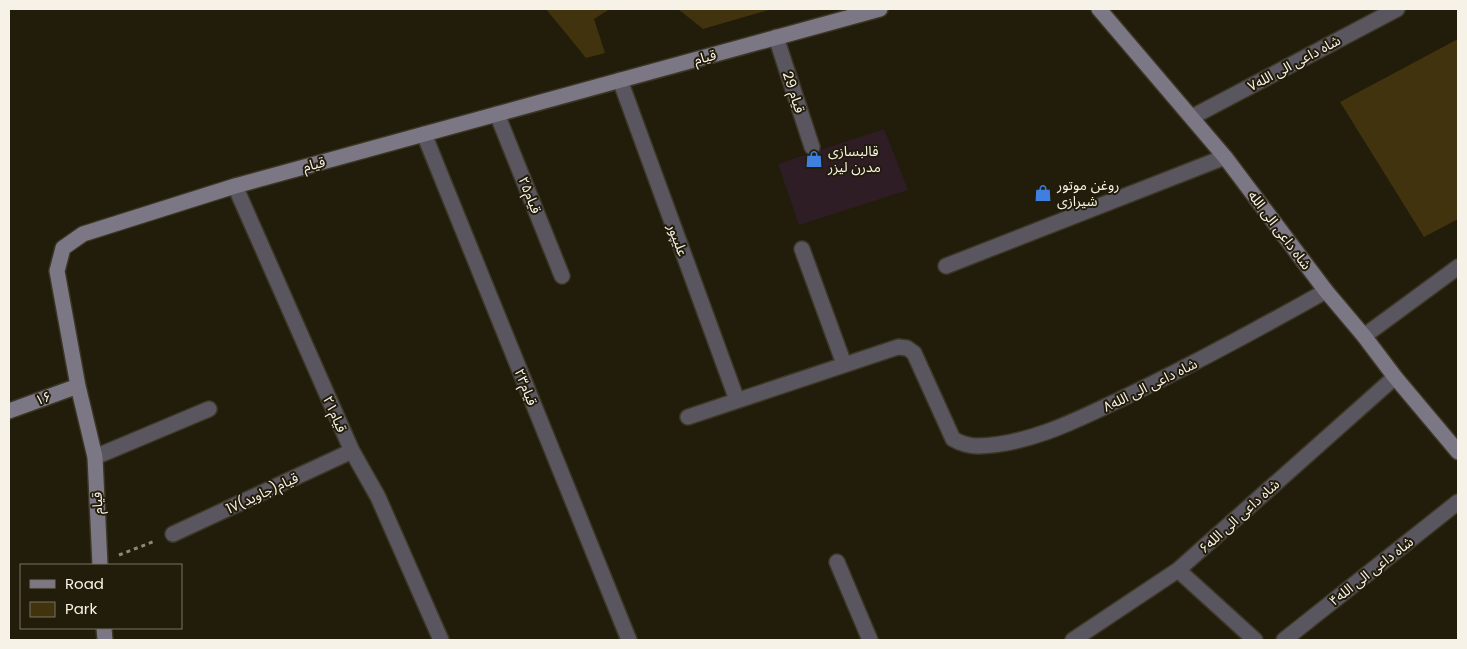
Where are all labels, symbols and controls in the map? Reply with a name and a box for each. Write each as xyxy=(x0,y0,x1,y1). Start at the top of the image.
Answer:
street label: شاه داعی الی الله۷ xyxy=(1244,30,1344,96)
street label: قیام xyxy=(692,44,719,71)
street label: قیام 29 xyxy=(777,68,810,116)
place label: قالبسازی مدرن لیزر xyxy=(827,141,881,177)
shop icon: قالبسازی مدرن لیزر xyxy=(804,149,824,169)
street label: قیام xyxy=(301,151,328,178)
street label: قیام۲۵ xyxy=(513,173,546,217)
place label: روغن موتور شیرازی xyxy=(1056,175,1119,211)
shop icon: روغن موتور شیرازی xyxy=(1033,183,1053,203)
street label: شاه داعی الی الله xyxy=(1244,186,1316,274)
street label: علیپور xyxy=(662,220,693,259)
street label: شاه داعی الی الله۸ xyxy=(1100,354,1200,416)
street label: قیام۲۳ xyxy=(509,365,542,409)
street label: ۱۶ xyxy=(32,386,54,410)
street label: قیام۲۱ xyxy=(317,392,352,436)
street label: قیام(جاوید)1۷ xyxy=(223,468,302,519)
street label: شاه داعی الی الله۶ xyxy=(1194,474,1284,558)
street label: قیام xyxy=(87,491,108,515)
street label: شاه داعی الی الله۴ xyxy=(1324,532,1418,610)
legend xyxy=(20,564,182,629)
text: Road xyxy=(65,573,104,594)
text: Park xyxy=(65,598,97,619)

